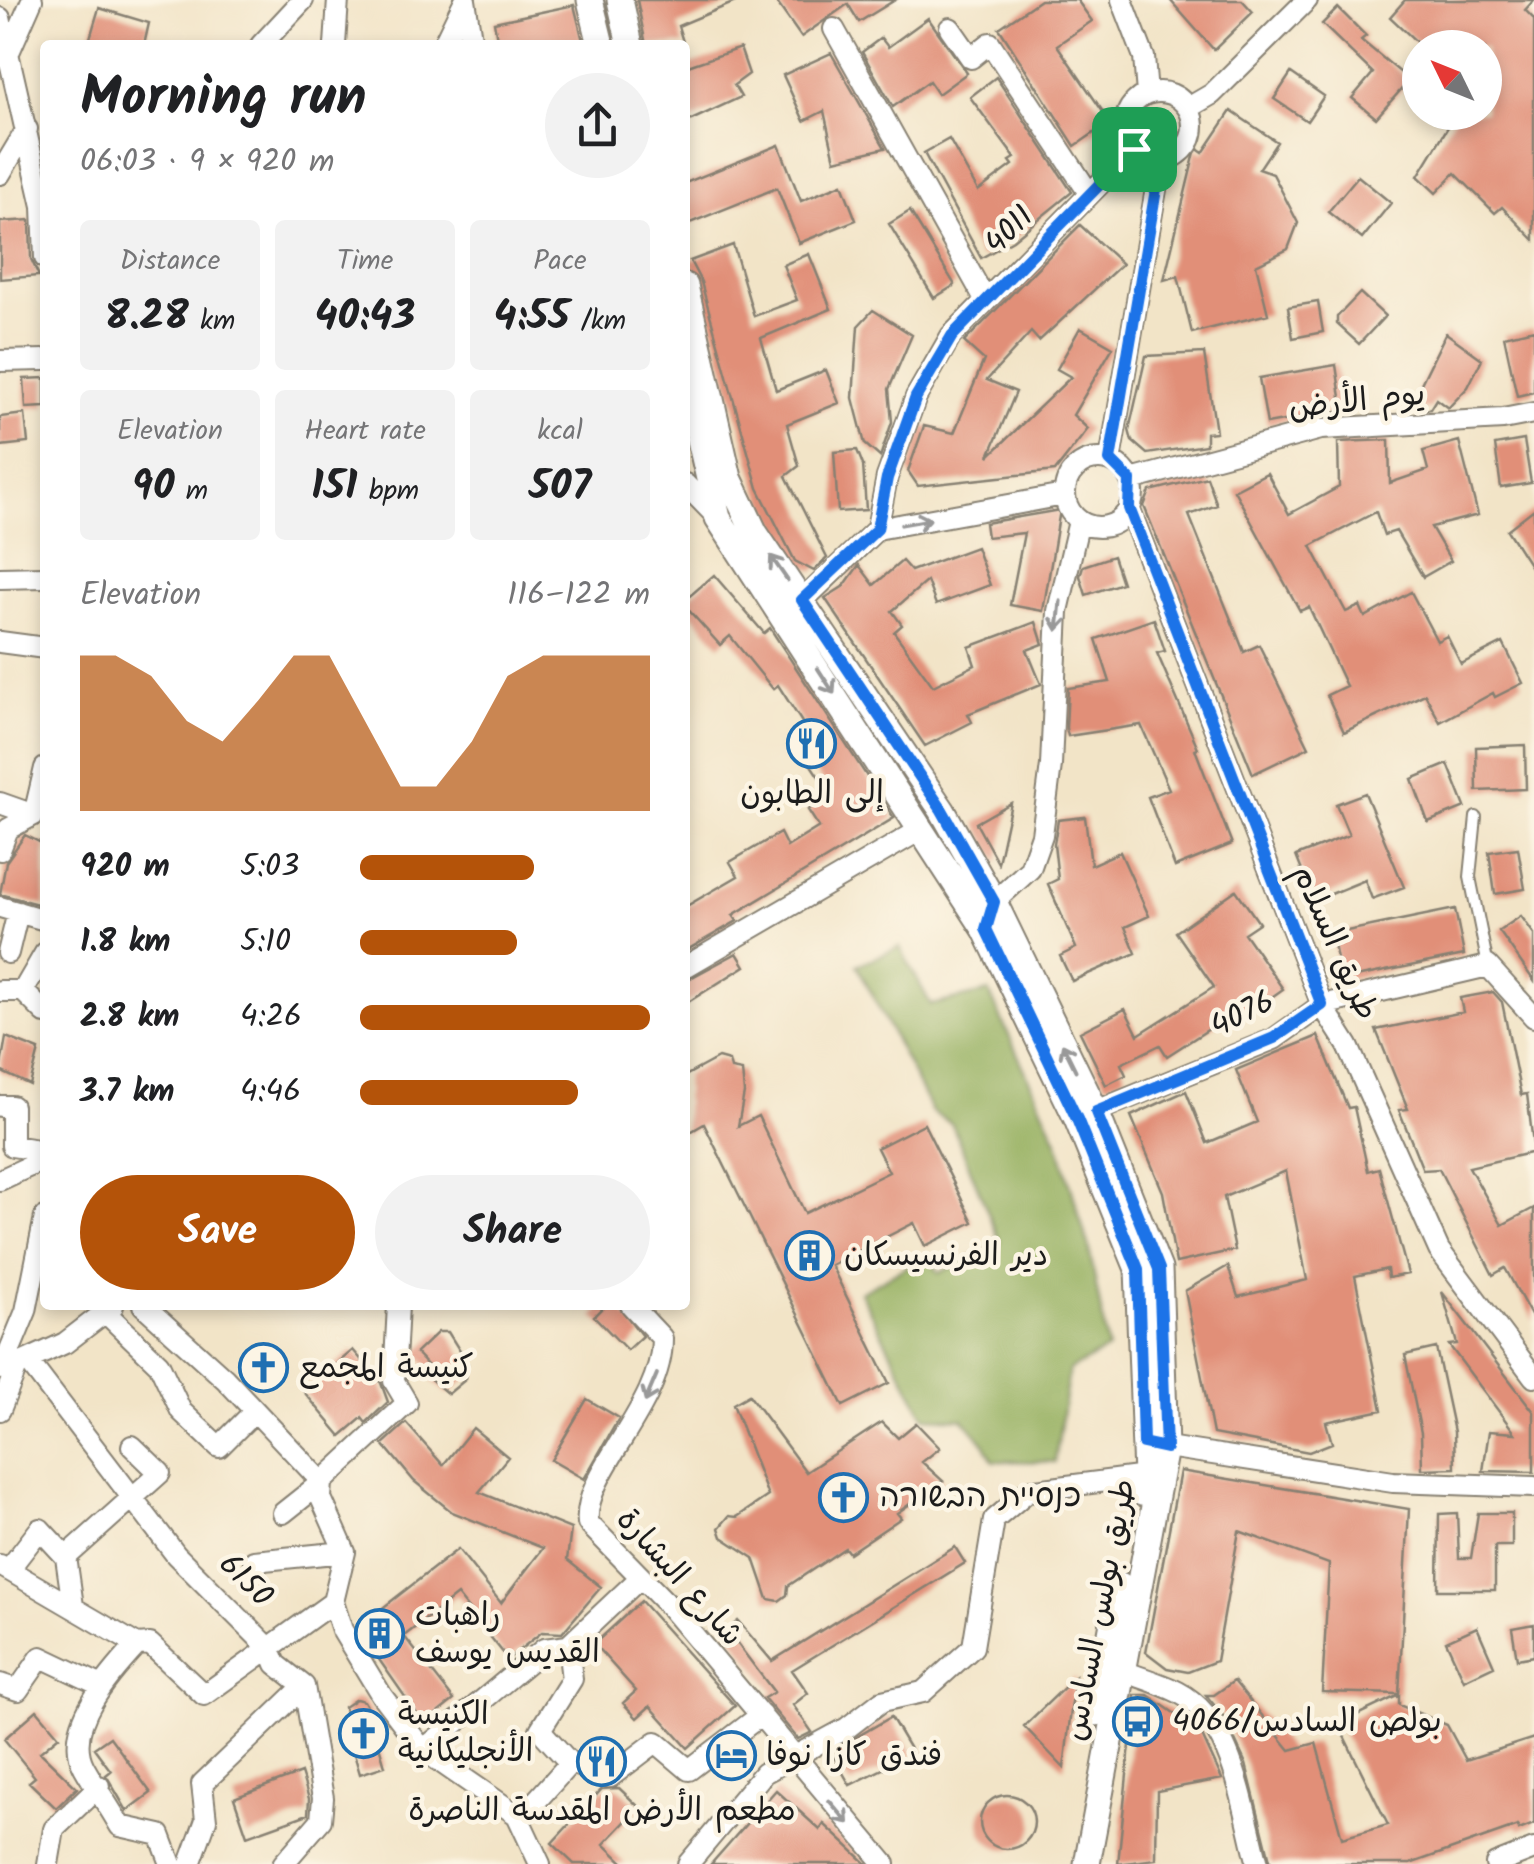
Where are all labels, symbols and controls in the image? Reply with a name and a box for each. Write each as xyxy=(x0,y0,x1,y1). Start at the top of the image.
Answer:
north arrow xyxy=(1402,30,1502,130)
map controls xyxy=(1402,30,1502,130)
text: Morning run xyxy=(80,56,367,143)
button: share xyxy=(545,73,650,178)
pin xyxy=(1092,107,1177,192)
icon: arrive xyxy=(1107,122,1162,177)
text: 06:03 · 9 × 920 m xyxy=(80,137,335,188)
street label: 4011 xyxy=(973,194,1047,268)
text: Distance xyxy=(120,239,220,284)
text: Time xyxy=(337,239,393,284)
text: Pace xyxy=(533,239,587,284)
text: 8.28 xyxy=(105,284,189,351)
text: 40:43 xyxy=(315,284,415,351)
text: 4:55 xyxy=(494,284,570,351)
text: km xyxy=(189,299,235,344)
text: /km xyxy=(570,299,626,344)
street label: يوم الأرض xyxy=(1286,369,1428,435)
text: Elevation xyxy=(117,409,223,454)
text: Heart rate xyxy=(304,409,426,454)
text: kcal xyxy=(537,409,583,454)
text: 90 xyxy=(132,454,175,521)
text: 151 xyxy=(311,454,358,521)
text: 507 xyxy=(529,454,591,521)
text: m xyxy=(175,469,208,514)
text: bpm xyxy=(358,469,419,514)
one-way arrow xyxy=(900,512,932,531)
one-way arrow xyxy=(769,555,790,582)
text: Elevation xyxy=(80,570,201,621)
text: 116–122 m xyxy=(507,570,650,621)
one-way arrow xyxy=(1049,599,1068,632)
one-way arrow xyxy=(816,666,837,694)
restaurant icon: إلى الطابون xyxy=(786,718,838,770)
place label: إلى الطابون xyxy=(740,769,884,820)
text: 920 m xyxy=(80,842,170,893)
text: 5:03 xyxy=(240,842,299,893)
street label: طريق السلام xyxy=(1277,857,1391,1029)
text: 1.8 km xyxy=(80,917,170,968)
text: 5:10 xyxy=(240,917,291,968)
street label: 4076 xyxy=(1202,977,1284,1053)
text: 2.8 km xyxy=(80,992,179,1043)
text: 4:26 xyxy=(240,992,302,1043)
one-way arrow xyxy=(1059,1043,1078,1073)
text: 3.7 km xyxy=(80,1067,175,1118)
text: 4:46 xyxy=(240,1067,301,1118)
button: Save xyxy=(80,1175,355,1290)
button: Share xyxy=(375,1175,650,1290)
building icon: دير الفرنسيسكان xyxy=(783,1230,835,1282)
place label: دير الفرنسيسكان xyxy=(844,1231,1048,1282)
church icon: كنيسة المجمع xyxy=(238,1342,290,1394)
place label: كنيسة المجمع xyxy=(299,1343,474,1394)
one-way arrow xyxy=(641,1373,659,1403)
church icon: כנסיית הבשורה xyxy=(818,1471,870,1523)
place label: כנסיית הבשורה xyxy=(879,1472,1081,1523)
street label: طريق بولس السادس xyxy=(1051,1475,1151,1745)
street label: شارع البشارة xyxy=(603,1497,755,1659)
street label: 6150 xyxy=(205,1541,285,1621)
place label: راهبات القديس يوسف xyxy=(415,1591,600,1679)
building icon: راهبات القديس يوسف xyxy=(354,1608,406,1660)
place label: الكنيسة الأنجليكانية xyxy=(398,1690,533,1778)
bus stop icon: بولص السادس/4066 xyxy=(1111,1696,1163,1748)
place label: بولص السادس/4066 xyxy=(1172,1697,1442,1748)
church icon: الكنيسة الأنجليكانية xyxy=(337,1707,389,1759)
hotel icon: فندق كازا نوفا xyxy=(705,1730,757,1782)
place label: فندق كازا نوفا xyxy=(766,1731,942,1782)
restaurant icon: مطعم الأرض المقدسة الناصرة xyxy=(576,1735,628,1787)
place label: مطعم الأرض المقدسة الناصرة xyxy=(408,1786,796,1837)
one-way arrow xyxy=(828,1799,850,1825)

